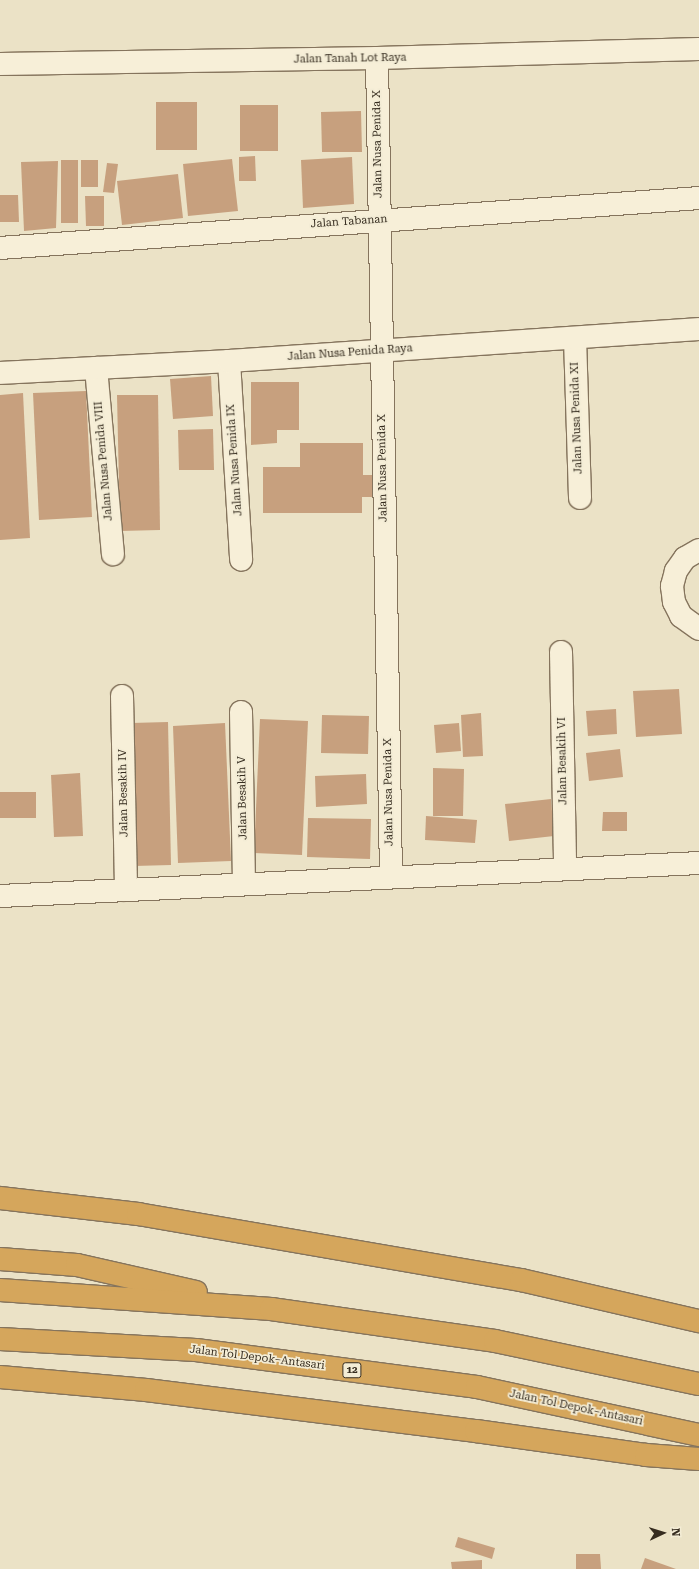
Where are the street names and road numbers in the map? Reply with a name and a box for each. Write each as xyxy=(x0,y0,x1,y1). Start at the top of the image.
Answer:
street label: Jalan Tanah Lot Raya xyxy=(294,51,406,67)
street label: Jalan Nusa Penida X xyxy=(370,90,386,198)
street label: Jalan Tabanan xyxy=(310,213,388,231)
street label: Jalan Nusa Penida Raya xyxy=(287,342,413,364)
street label: Jalan Nusa Penida XI xyxy=(568,362,586,474)
street label: Jalan Nusa Penida VIII xyxy=(92,401,116,521)
street label: Jalan Nusa Penida IX xyxy=(225,404,245,516)
street label: Jalan Nusa Penida X xyxy=(375,414,391,522)
street label: Jalan Besakih VI xyxy=(556,717,570,805)
street label: Jalan Nusa Penida X xyxy=(381,738,397,846)
street label: Jalan Besakih IV xyxy=(117,749,131,837)
street label: Jalan Besakih V xyxy=(236,756,250,840)
street label: Jalan Tol Depok–Antasari xyxy=(189,1343,325,1373)
road number: 12 xyxy=(342,1362,362,1378)
street label: Jalan Tol Depok–Antasari xyxy=(508,1387,644,1429)

